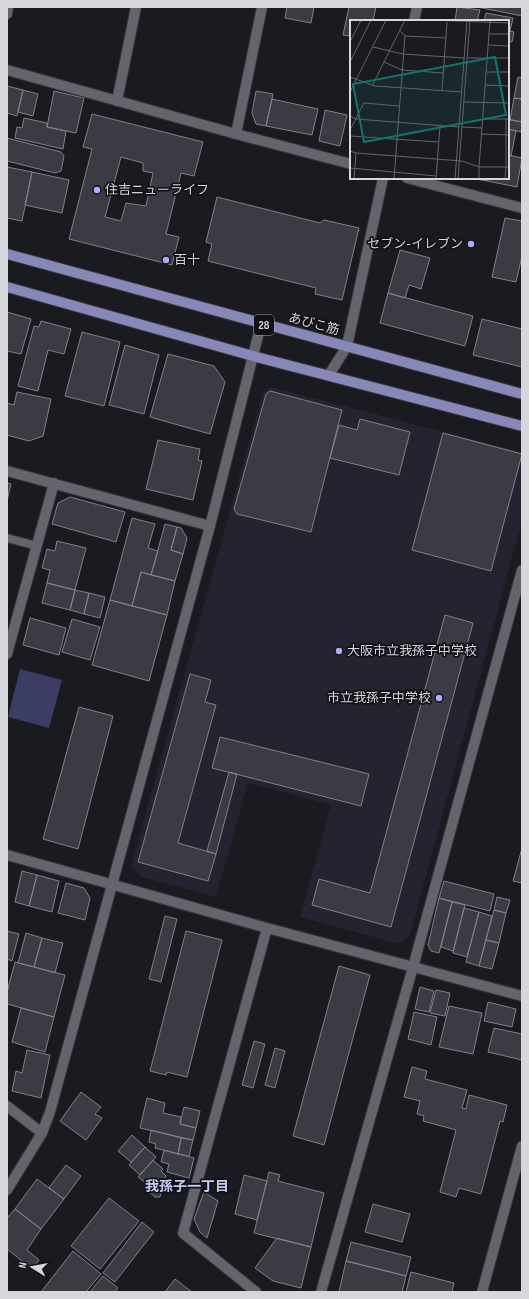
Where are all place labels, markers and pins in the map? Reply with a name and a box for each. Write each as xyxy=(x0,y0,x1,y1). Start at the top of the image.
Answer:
place label: 住吉ニューライフ xyxy=(105,182,209,198)
marker: 住吉ニューライフ xyxy=(92,185,102,195)
place label: セブン-イレブン xyxy=(367,236,463,252)
marker: セブン-イレブン xyxy=(466,239,476,249)
place label: 百十 xyxy=(174,252,200,268)
marker: 百十 xyxy=(161,255,171,265)
place label: 大阪市立我孫子中学校 xyxy=(347,643,477,659)
marker: 大阪市立我孫子中学校 xyxy=(334,646,344,656)
place label: 市立我孫子中学校 xyxy=(327,690,431,706)
marker: 市立我孫子中学校 xyxy=(434,693,444,703)

